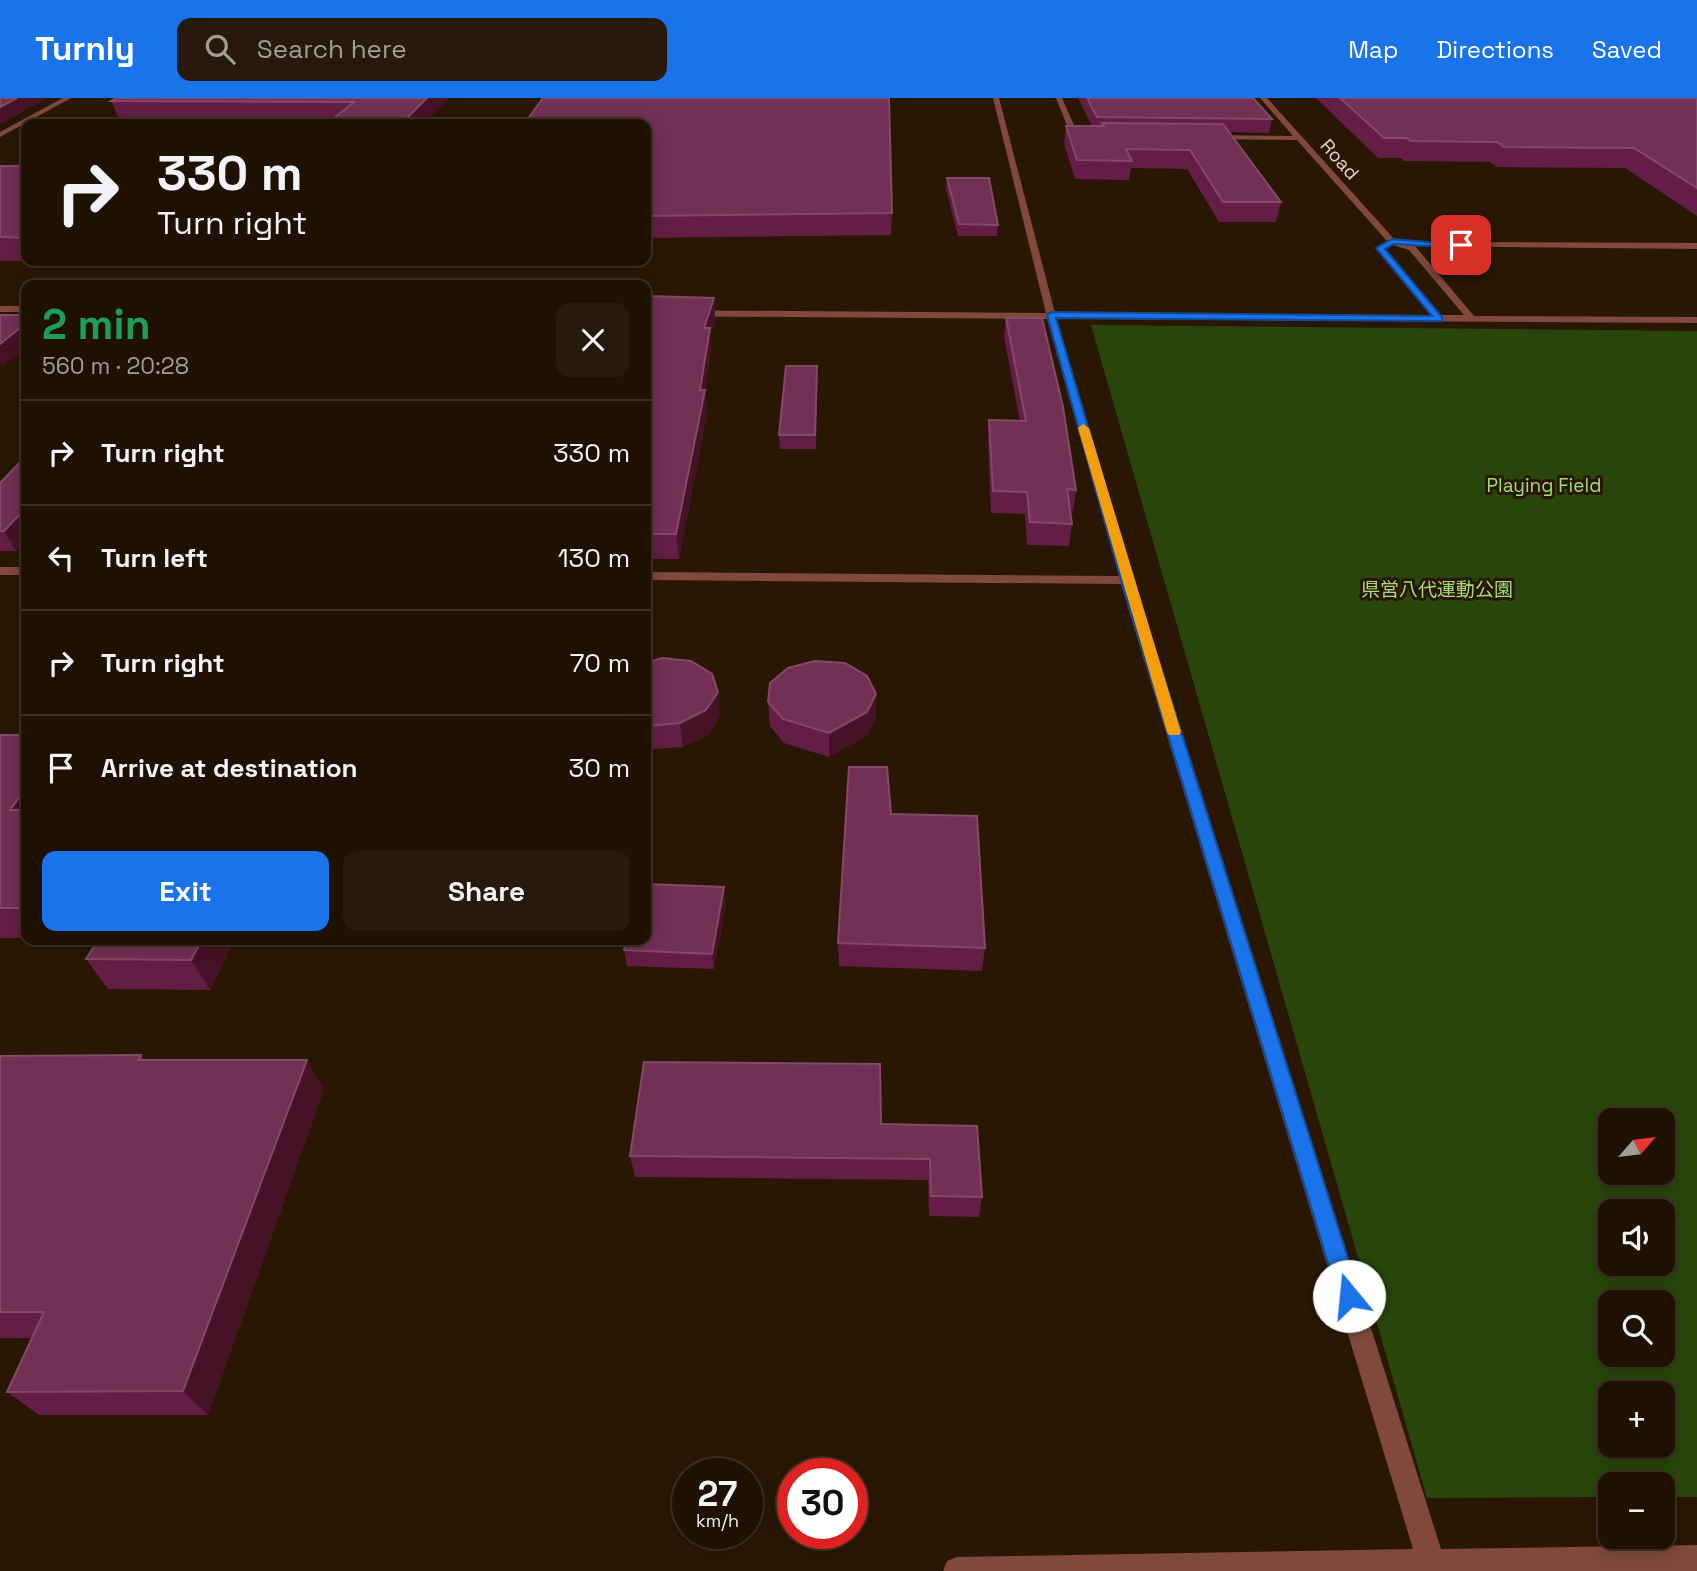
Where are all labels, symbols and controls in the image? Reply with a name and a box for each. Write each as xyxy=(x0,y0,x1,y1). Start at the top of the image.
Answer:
search box xyxy=(177,18,667,81)
text: Turnly xyxy=(35,28,135,70)
icon: search xyxy=(201,30,239,68)
text: Search here xyxy=(257,32,407,66)
text: Map xyxy=(1348,34,1398,65)
text: Directions xyxy=(1436,34,1554,65)
text: Saved xyxy=(1592,34,1662,65)
street label: Road xyxy=(1315,134,1365,185)
text: 330 m xyxy=(157,142,303,204)
icon: right xyxy=(42,147,133,238)
text: Turn right xyxy=(157,203,307,243)
pin xyxy=(1431,215,1491,275)
icon: arrive xyxy=(1442,226,1480,264)
text: 2 min xyxy=(42,298,151,351)
button: close xyxy=(556,303,630,377)
text: 560 m · 20:28 xyxy=(42,351,189,381)
icon: right xyxy=(42,434,80,472)
text: Turn right xyxy=(101,436,225,470)
text: 330 m xyxy=(553,436,630,470)
park label: Playing Field xyxy=(1487,473,1601,498)
icon: left xyxy=(42,539,80,577)
text: Turn left xyxy=(101,541,208,575)
text: 130 m xyxy=(558,541,630,575)
park label: 県営八代運動公園 xyxy=(1361,577,1513,602)
icon: right xyxy=(42,644,80,682)
text: Turn right xyxy=(101,646,225,680)
text: 70 m xyxy=(570,646,630,680)
icon: arrive xyxy=(42,749,80,787)
text: Arrive at destination xyxy=(101,751,358,785)
text: 30 m xyxy=(569,751,630,785)
button: Exit xyxy=(42,851,329,931)
button: Share xyxy=(343,851,630,931)
north arrow xyxy=(1598,1108,1675,1185)
map controls xyxy=(1598,1108,1675,1549)
button: sound xyxy=(1598,1199,1675,1276)
position arrow xyxy=(1312,1259,1386,1333)
button: search xyxy=(1598,1290,1675,1367)
button: + xyxy=(1598,1381,1675,1458)
speed limit sign: 30 xyxy=(777,1458,868,1549)
text: 27 xyxy=(698,1472,737,1516)
button: − xyxy=(1598,1472,1675,1549)
text: km/h xyxy=(696,1509,739,1532)

